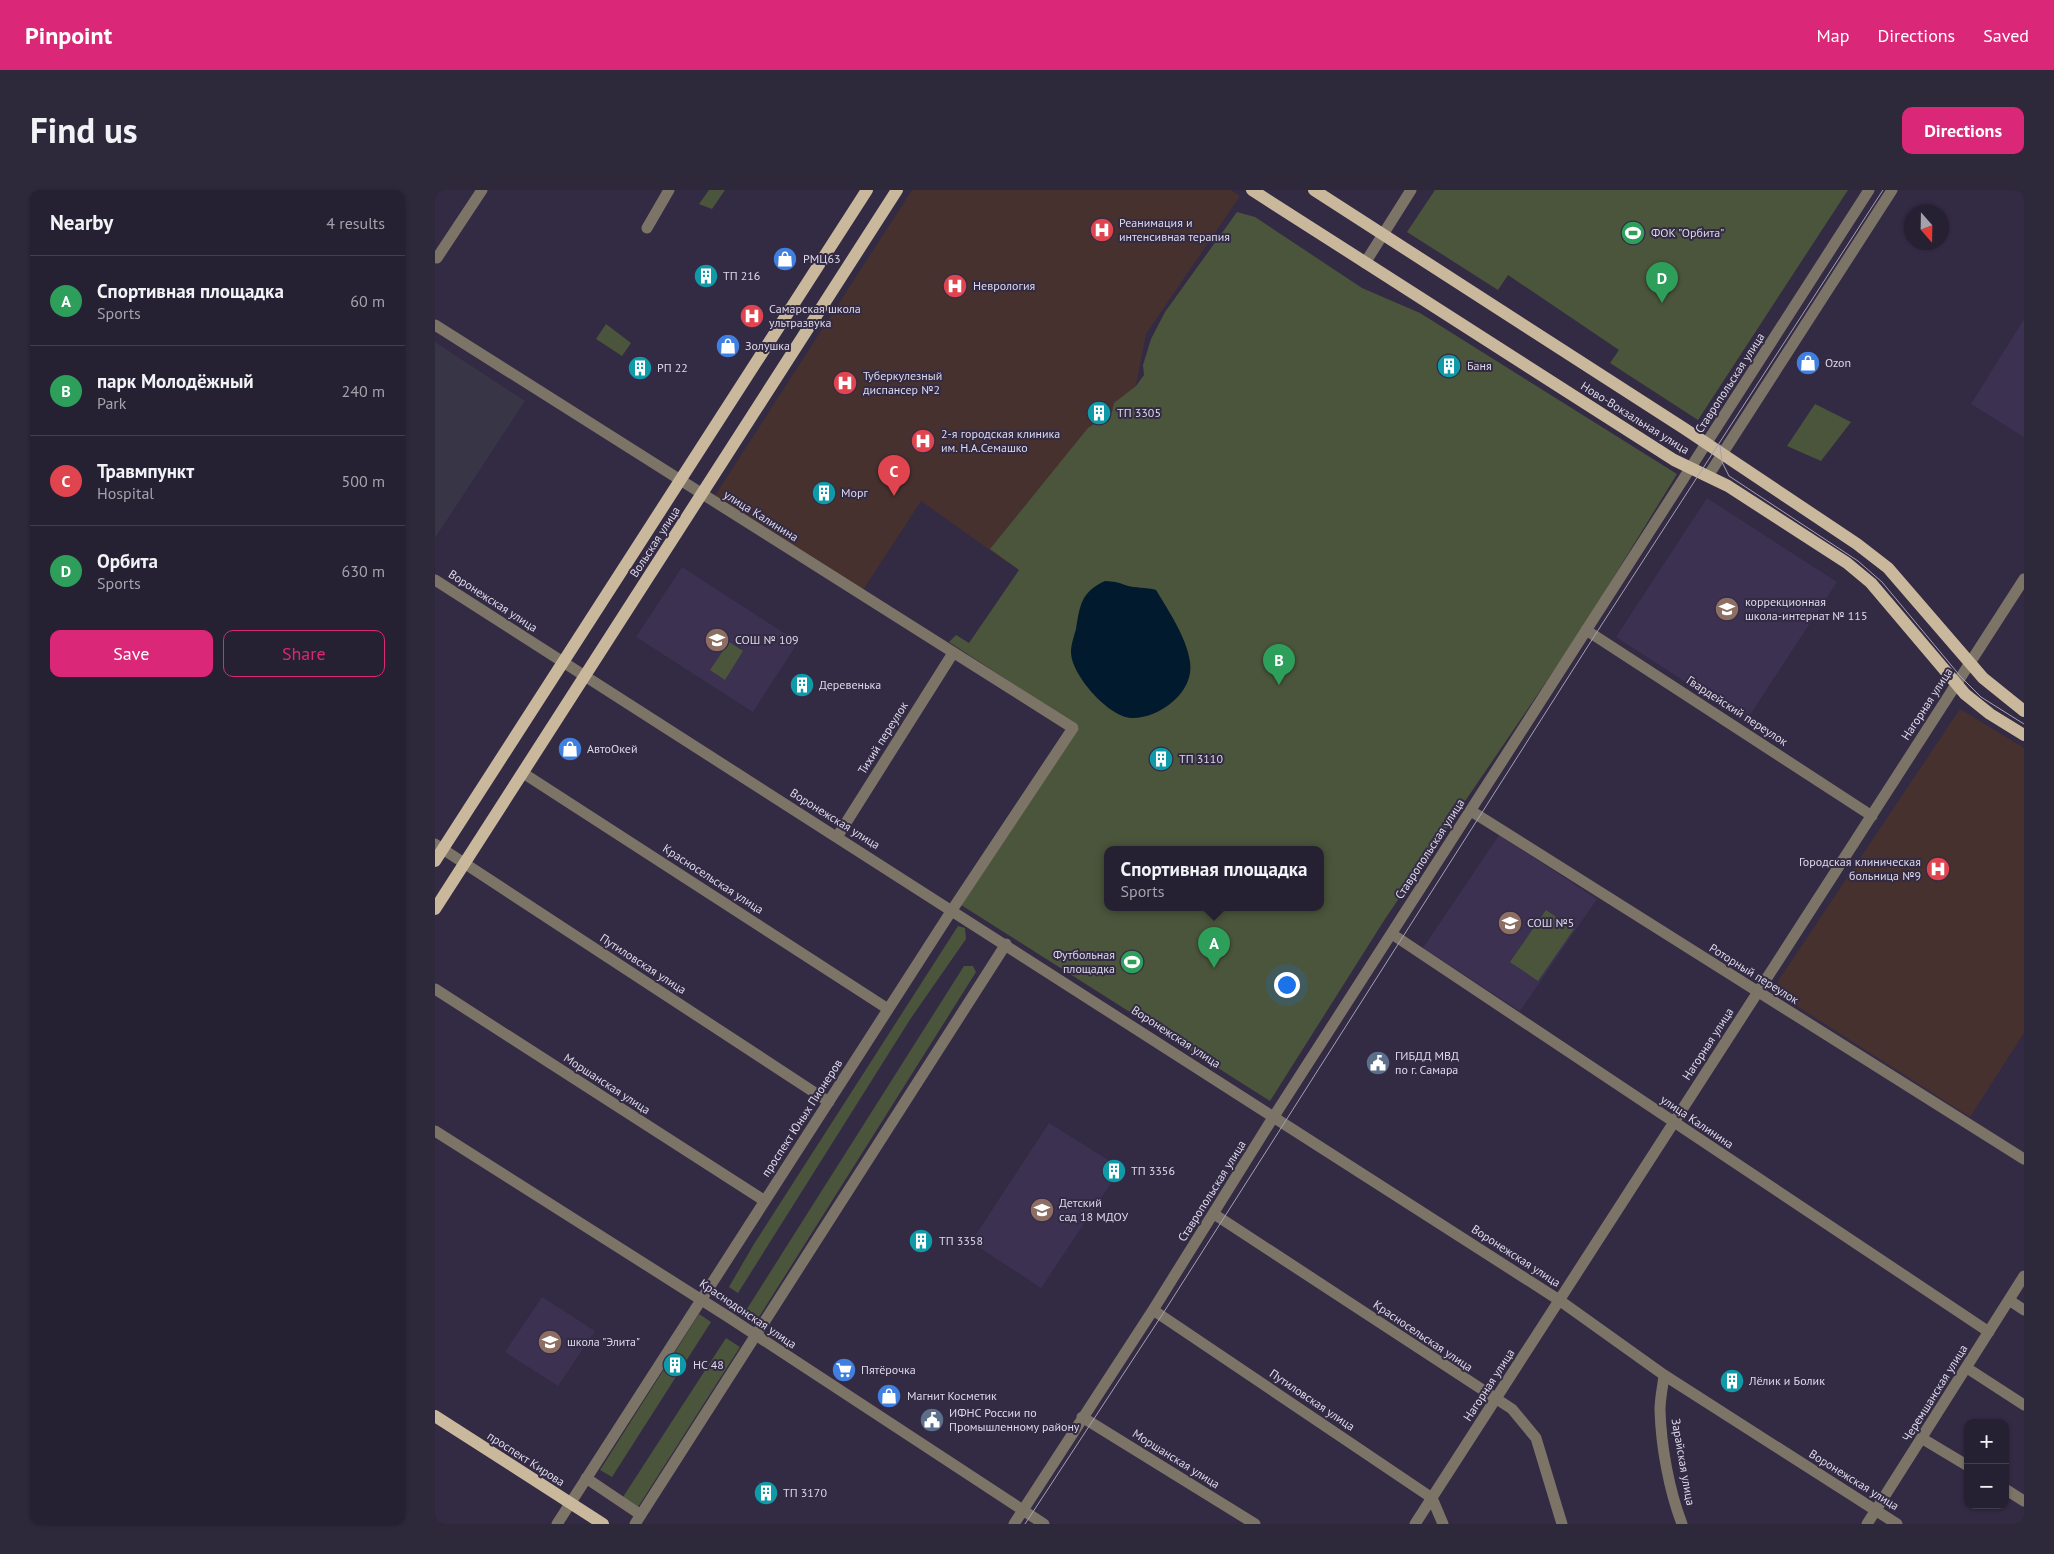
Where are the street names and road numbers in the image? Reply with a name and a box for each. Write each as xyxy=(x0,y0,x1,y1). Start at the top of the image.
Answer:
street label: Ставропольская улица xyxy=(1692,330,1768,436)
street label: Ново-Вокзальная улица xyxy=(1578,378,1692,457)
street label: улица Калинина xyxy=(721,487,801,544)
street label: Вольская улица xyxy=(626,503,683,580)
street label: Воронежская улица xyxy=(446,566,541,635)
street label: Нагорная улица xyxy=(1898,665,1956,743)
street label: Гвардейский переулок xyxy=(1684,672,1791,749)
street label: Тихий переулок xyxy=(854,698,911,777)
street label: Воронежская улица xyxy=(788,785,883,852)
street label: Ставропольская улица xyxy=(1392,796,1468,902)
street label: Красносельская улица xyxy=(660,840,766,917)
street label: Путиловская улица xyxy=(597,930,689,997)
street label: Роторный переулок xyxy=(1707,940,1802,1007)
street label: Воронежская улица xyxy=(1129,1002,1224,1071)
street label: Нагорная улица xyxy=(1679,1005,1737,1083)
street label: Моршанская улица xyxy=(561,1050,653,1117)
street label: проспект Юных Пионеров xyxy=(758,1056,845,1179)
street label: улица Калинина xyxy=(1658,1092,1737,1152)
street label: Ставропольская улица xyxy=(1174,1137,1249,1244)
street label: Воронежская улица xyxy=(1469,1221,1564,1290)
street label: Краснодонская улица xyxy=(697,1276,800,1352)
street label: Красносельская улица xyxy=(1371,1297,1476,1375)
street label: Черемшанская улица xyxy=(1899,1341,1971,1444)
street label: Нагорная улица xyxy=(1460,1346,1518,1424)
street label: Путиловская улица xyxy=(1267,1365,1358,1434)
street label: Зарайская улица xyxy=(1668,1417,1699,1507)
street label: Моршанская улица xyxy=(1130,1426,1223,1492)
street label: проспект Кирова xyxy=(485,1428,568,1489)
street label: Воронежская улица xyxy=(1807,1446,1902,1513)

